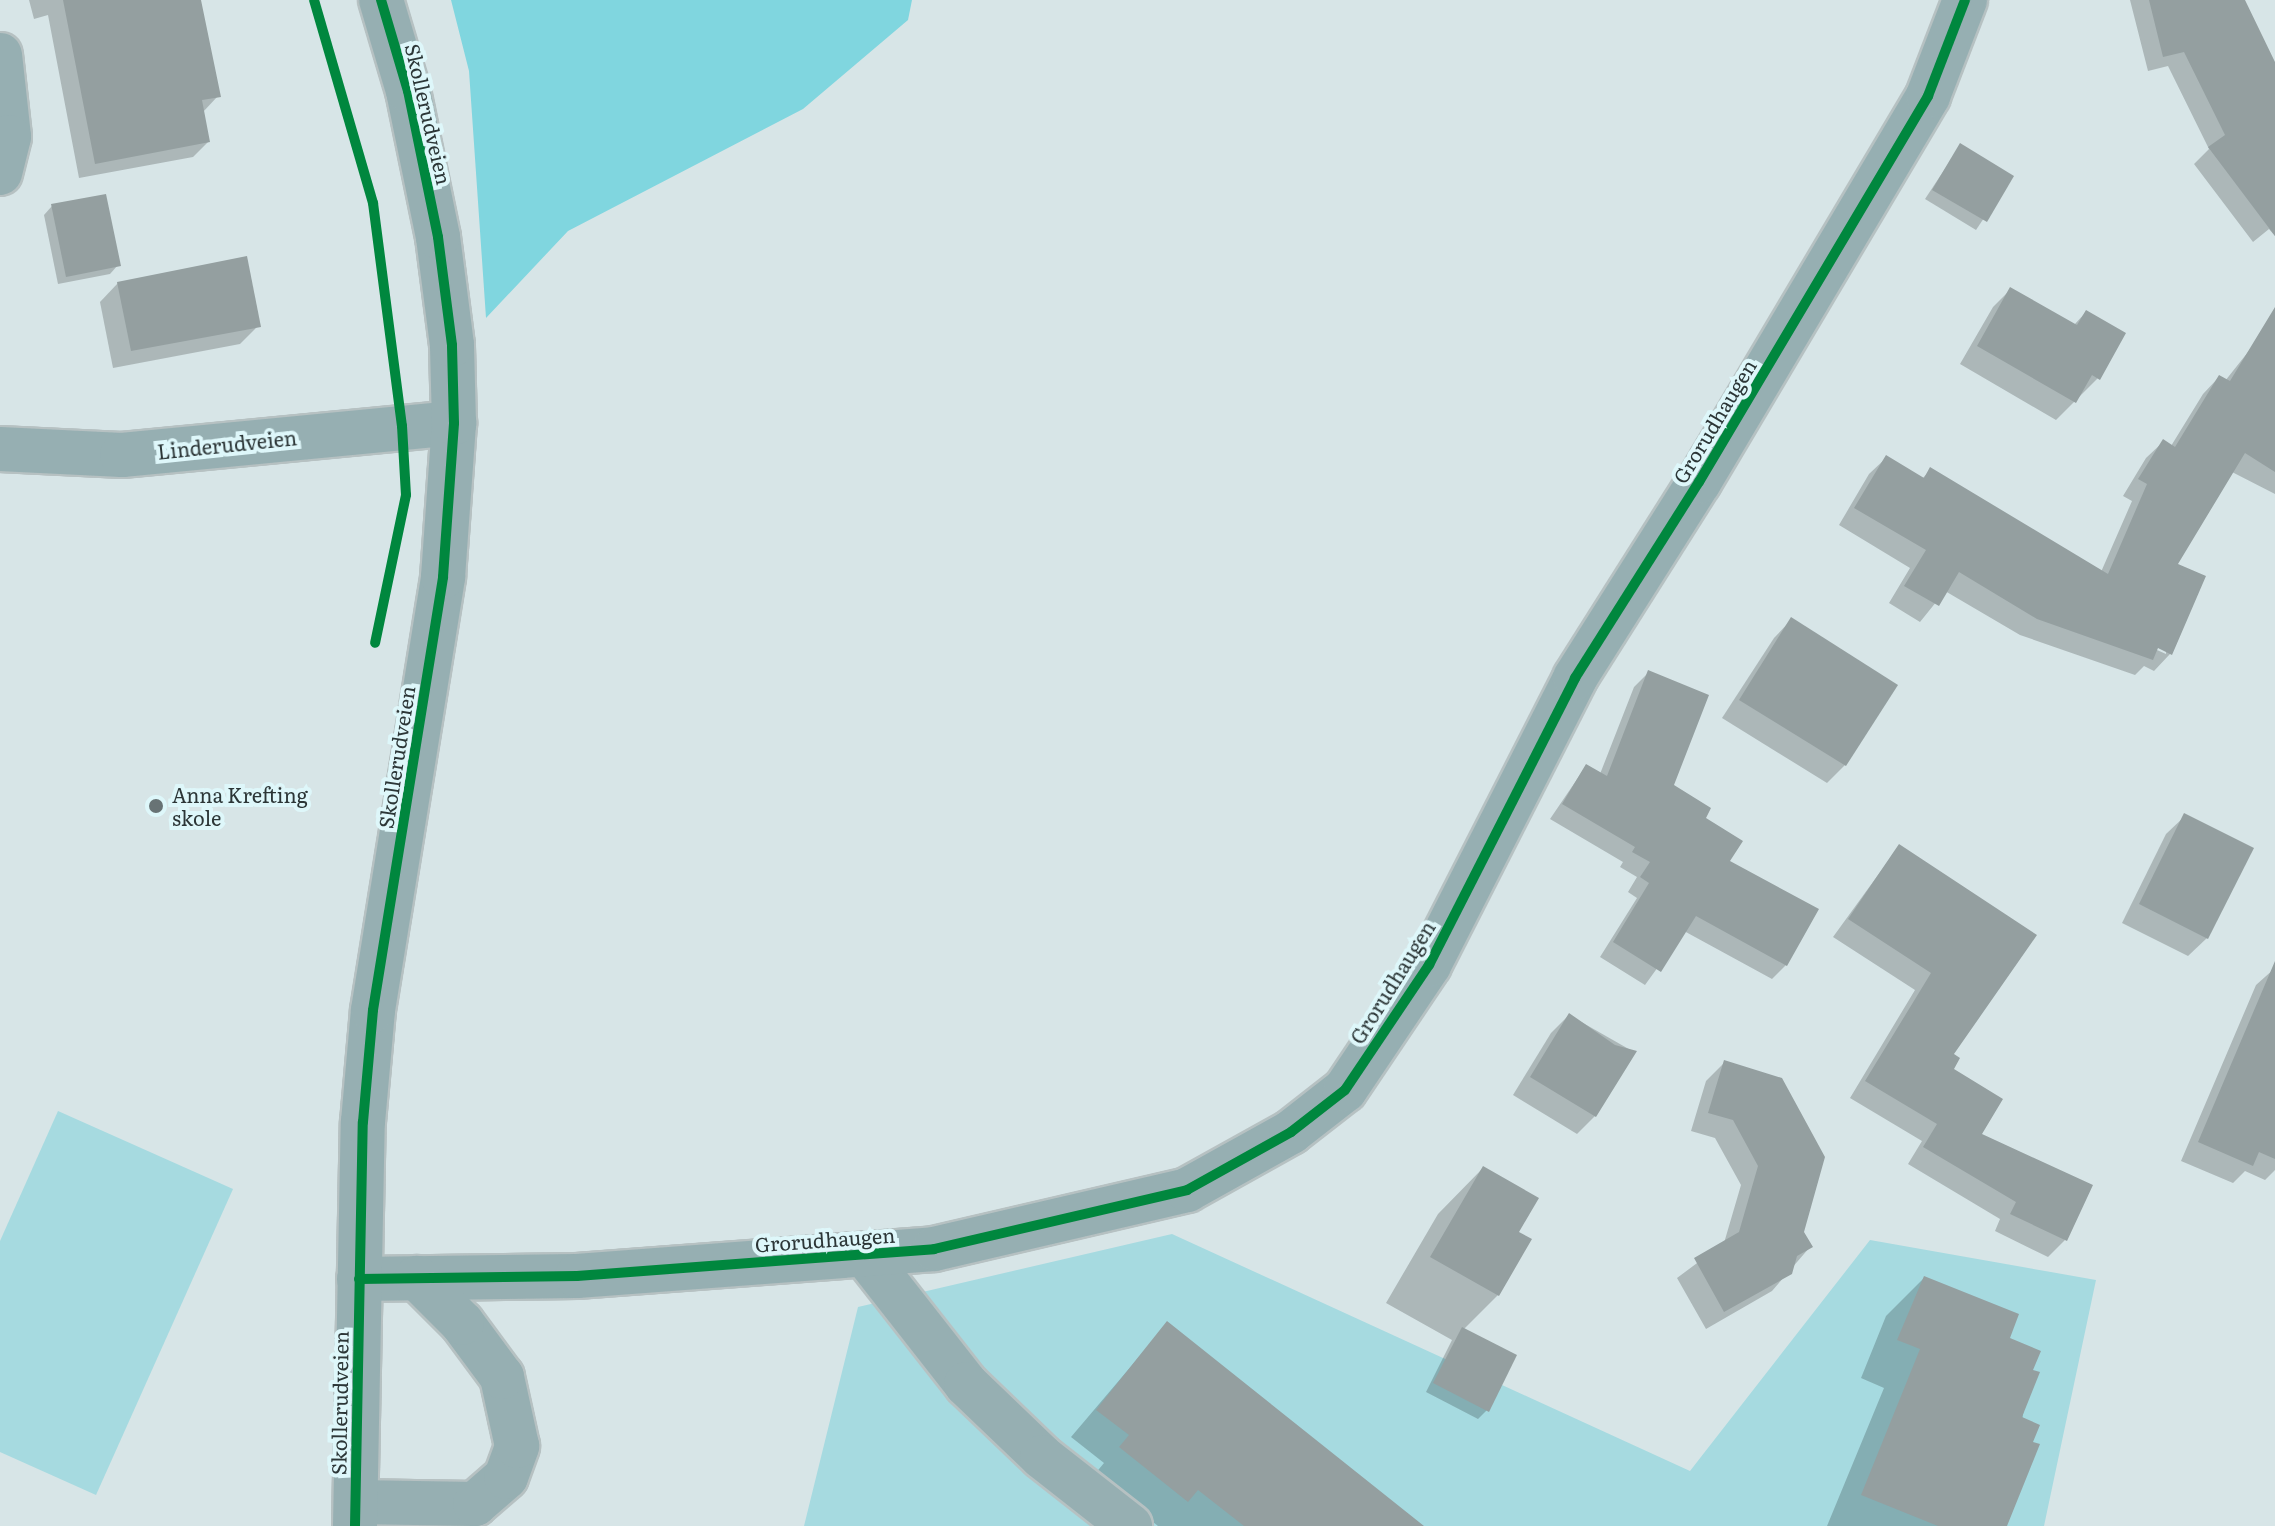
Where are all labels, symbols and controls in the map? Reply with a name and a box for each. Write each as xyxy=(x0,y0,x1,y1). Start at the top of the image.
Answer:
street label: Skollerudveien xyxy=(401,41,457,187)
street label: Grorudhaugen xyxy=(1668,355,1760,487)
street label: Linderudveien xyxy=(156,425,298,463)
street label: Skollerudveien xyxy=(373,684,419,830)
place label: Anna Krefting skole xyxy=(172,782,308,829)
marker: Anna Krefting skole xyxy=(147,797,165,815)
street label: Grorudhaugen xyxy=(1345,916,1439,1048)
street label: Grorudhaugen xyxy=(754,1222,896,1256)
street label: Skollerudveien xyxy=(326,1331,352,1475)

